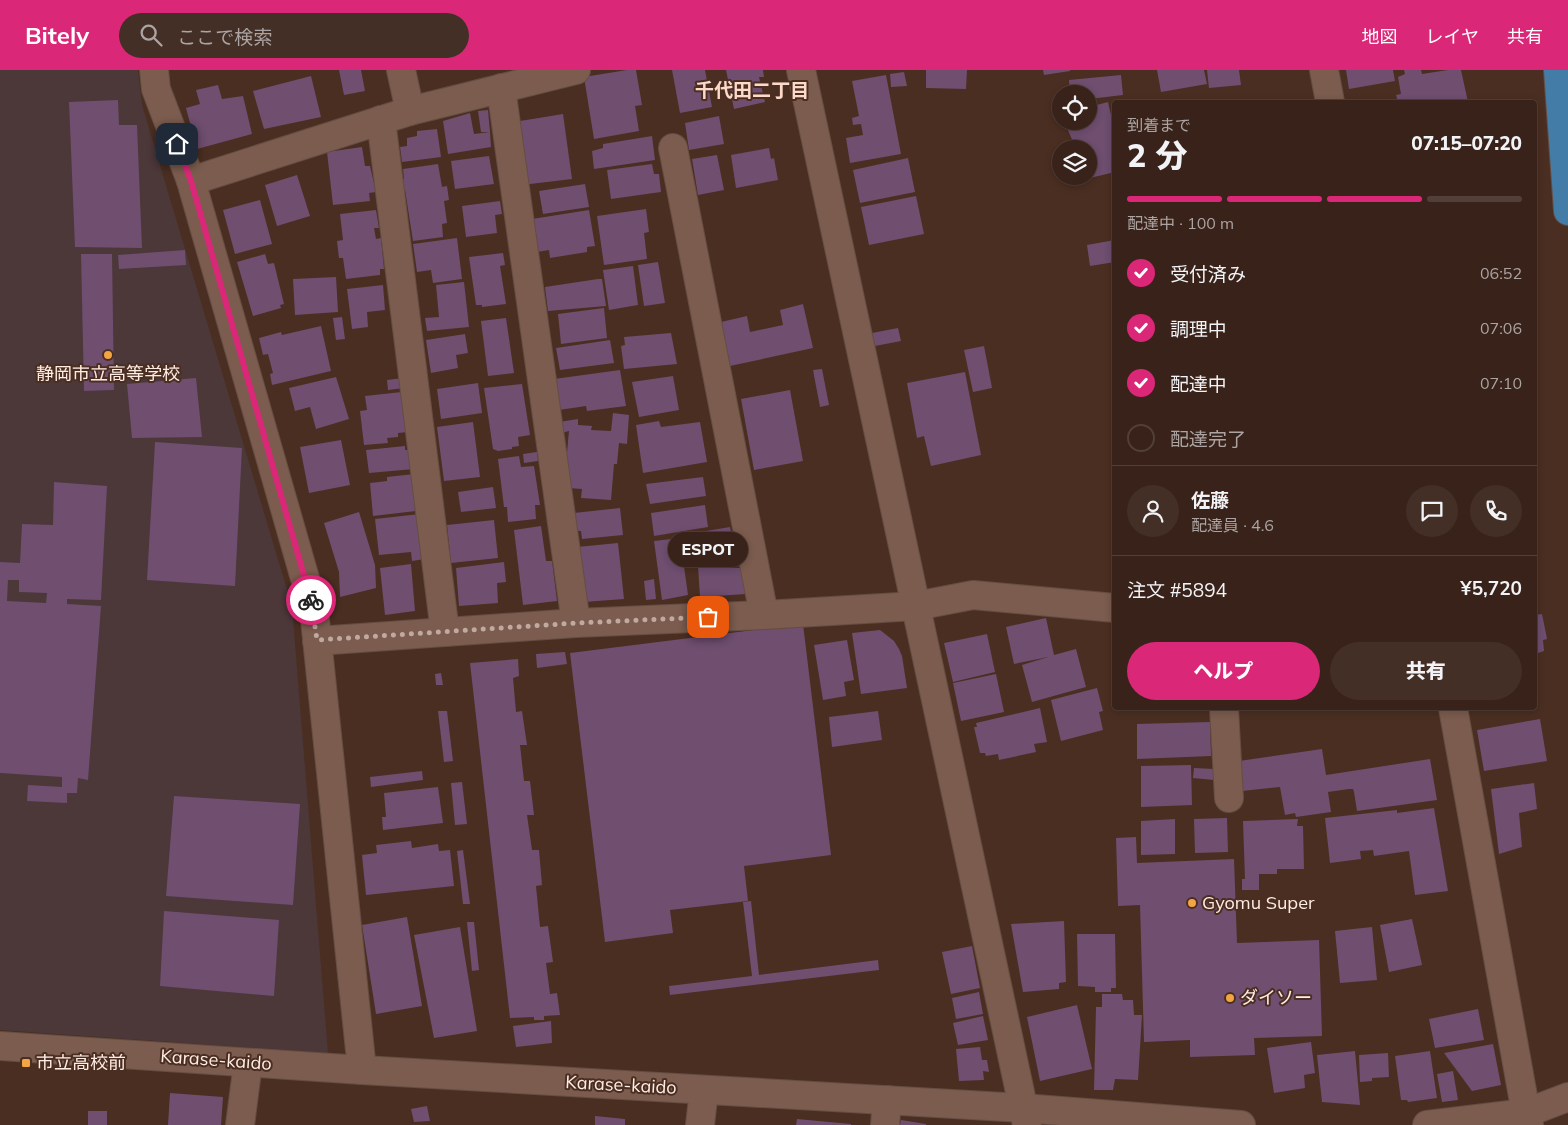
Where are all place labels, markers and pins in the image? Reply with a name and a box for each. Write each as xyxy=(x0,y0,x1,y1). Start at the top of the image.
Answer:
pin xyxy=(156,123,198,165)
marker: 静岡市立高等学校 xyxy=(102,349,114,361)
place label: 静岡市立高等学校 xyxy=(36,362,180,385)
callout: ESPOT xyxy=(668,532,748,567)
pin xyxy=(687,596,729,638)
place label: Gyomu Super xyxy=(1202,891,1315,914)
marker: Gyomu Super xyxy=(1186,897,1198,909)
place label: ダイソー xyxy=(1240,986,1312,1009)
marker: ダイソー xyxy=(1224,992,1236,1004)
place label: 市立高校前 xyxy=(36,1051,126,1074)
marker: 市立高校前 xyxy=(20,1057,32,1069)

